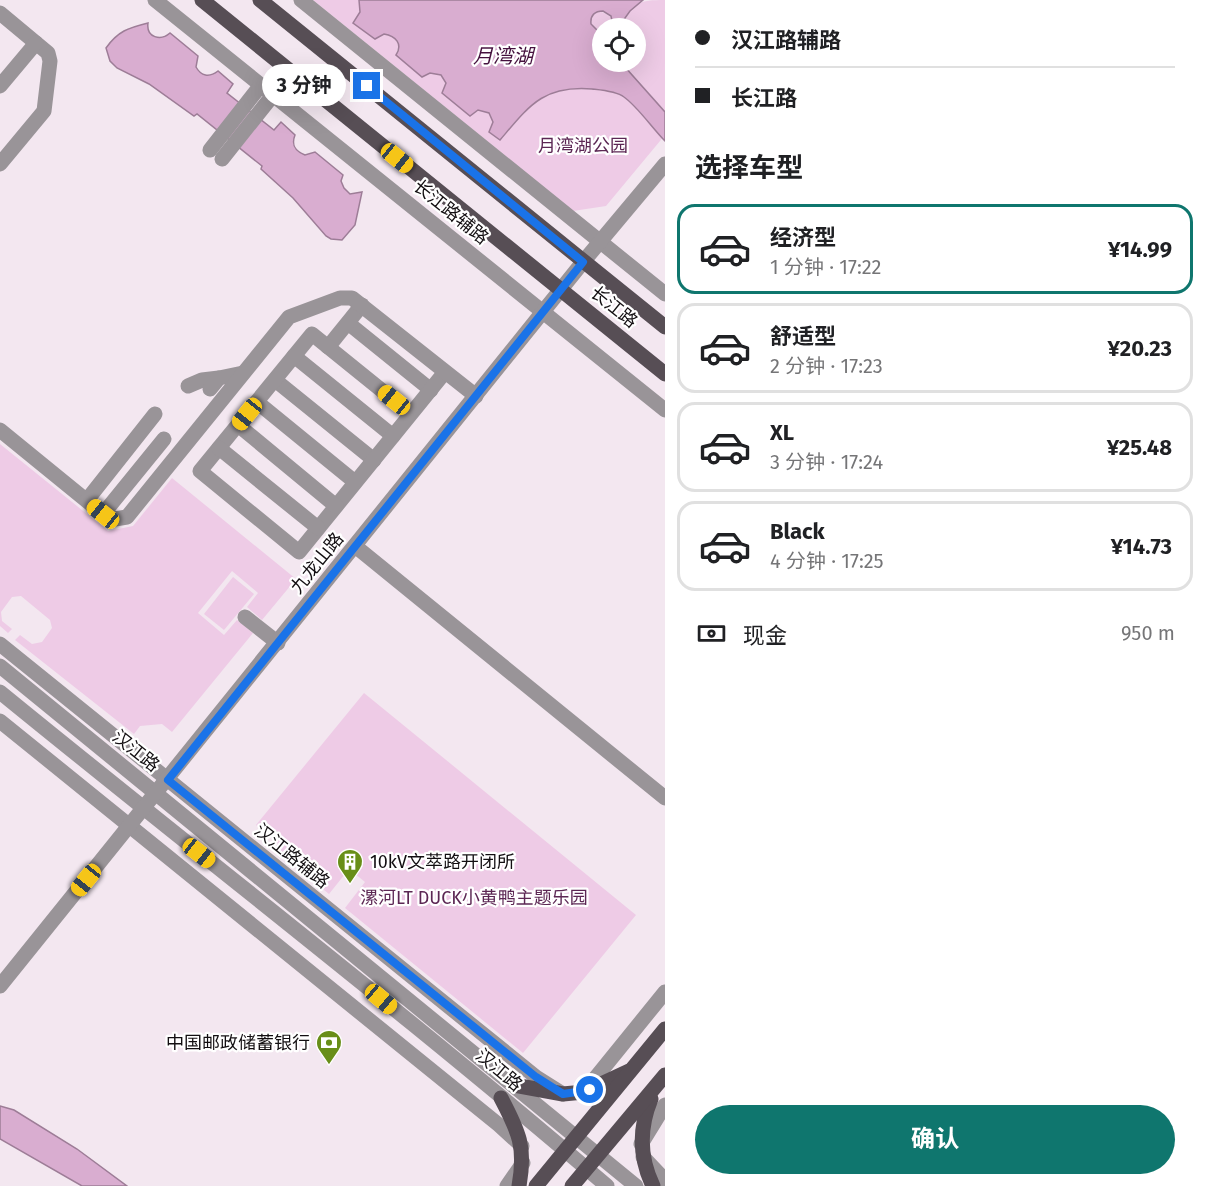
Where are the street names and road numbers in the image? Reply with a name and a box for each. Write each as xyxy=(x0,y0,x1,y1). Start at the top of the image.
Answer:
street label: 长江路辅路 xyxy=(409,175,493,249)
street label: 长江路 xyxy=(586,281,642,333)
street label: 九龙山路 xyxy=(286,528,348,598)
street label: 汉江路 xyxy=(108,725,164,777)
street label: 汉江路辅路 xyxy=(250,819,334,893)
street label: 汉江路 xyxy=(471,1044,527,1096)

